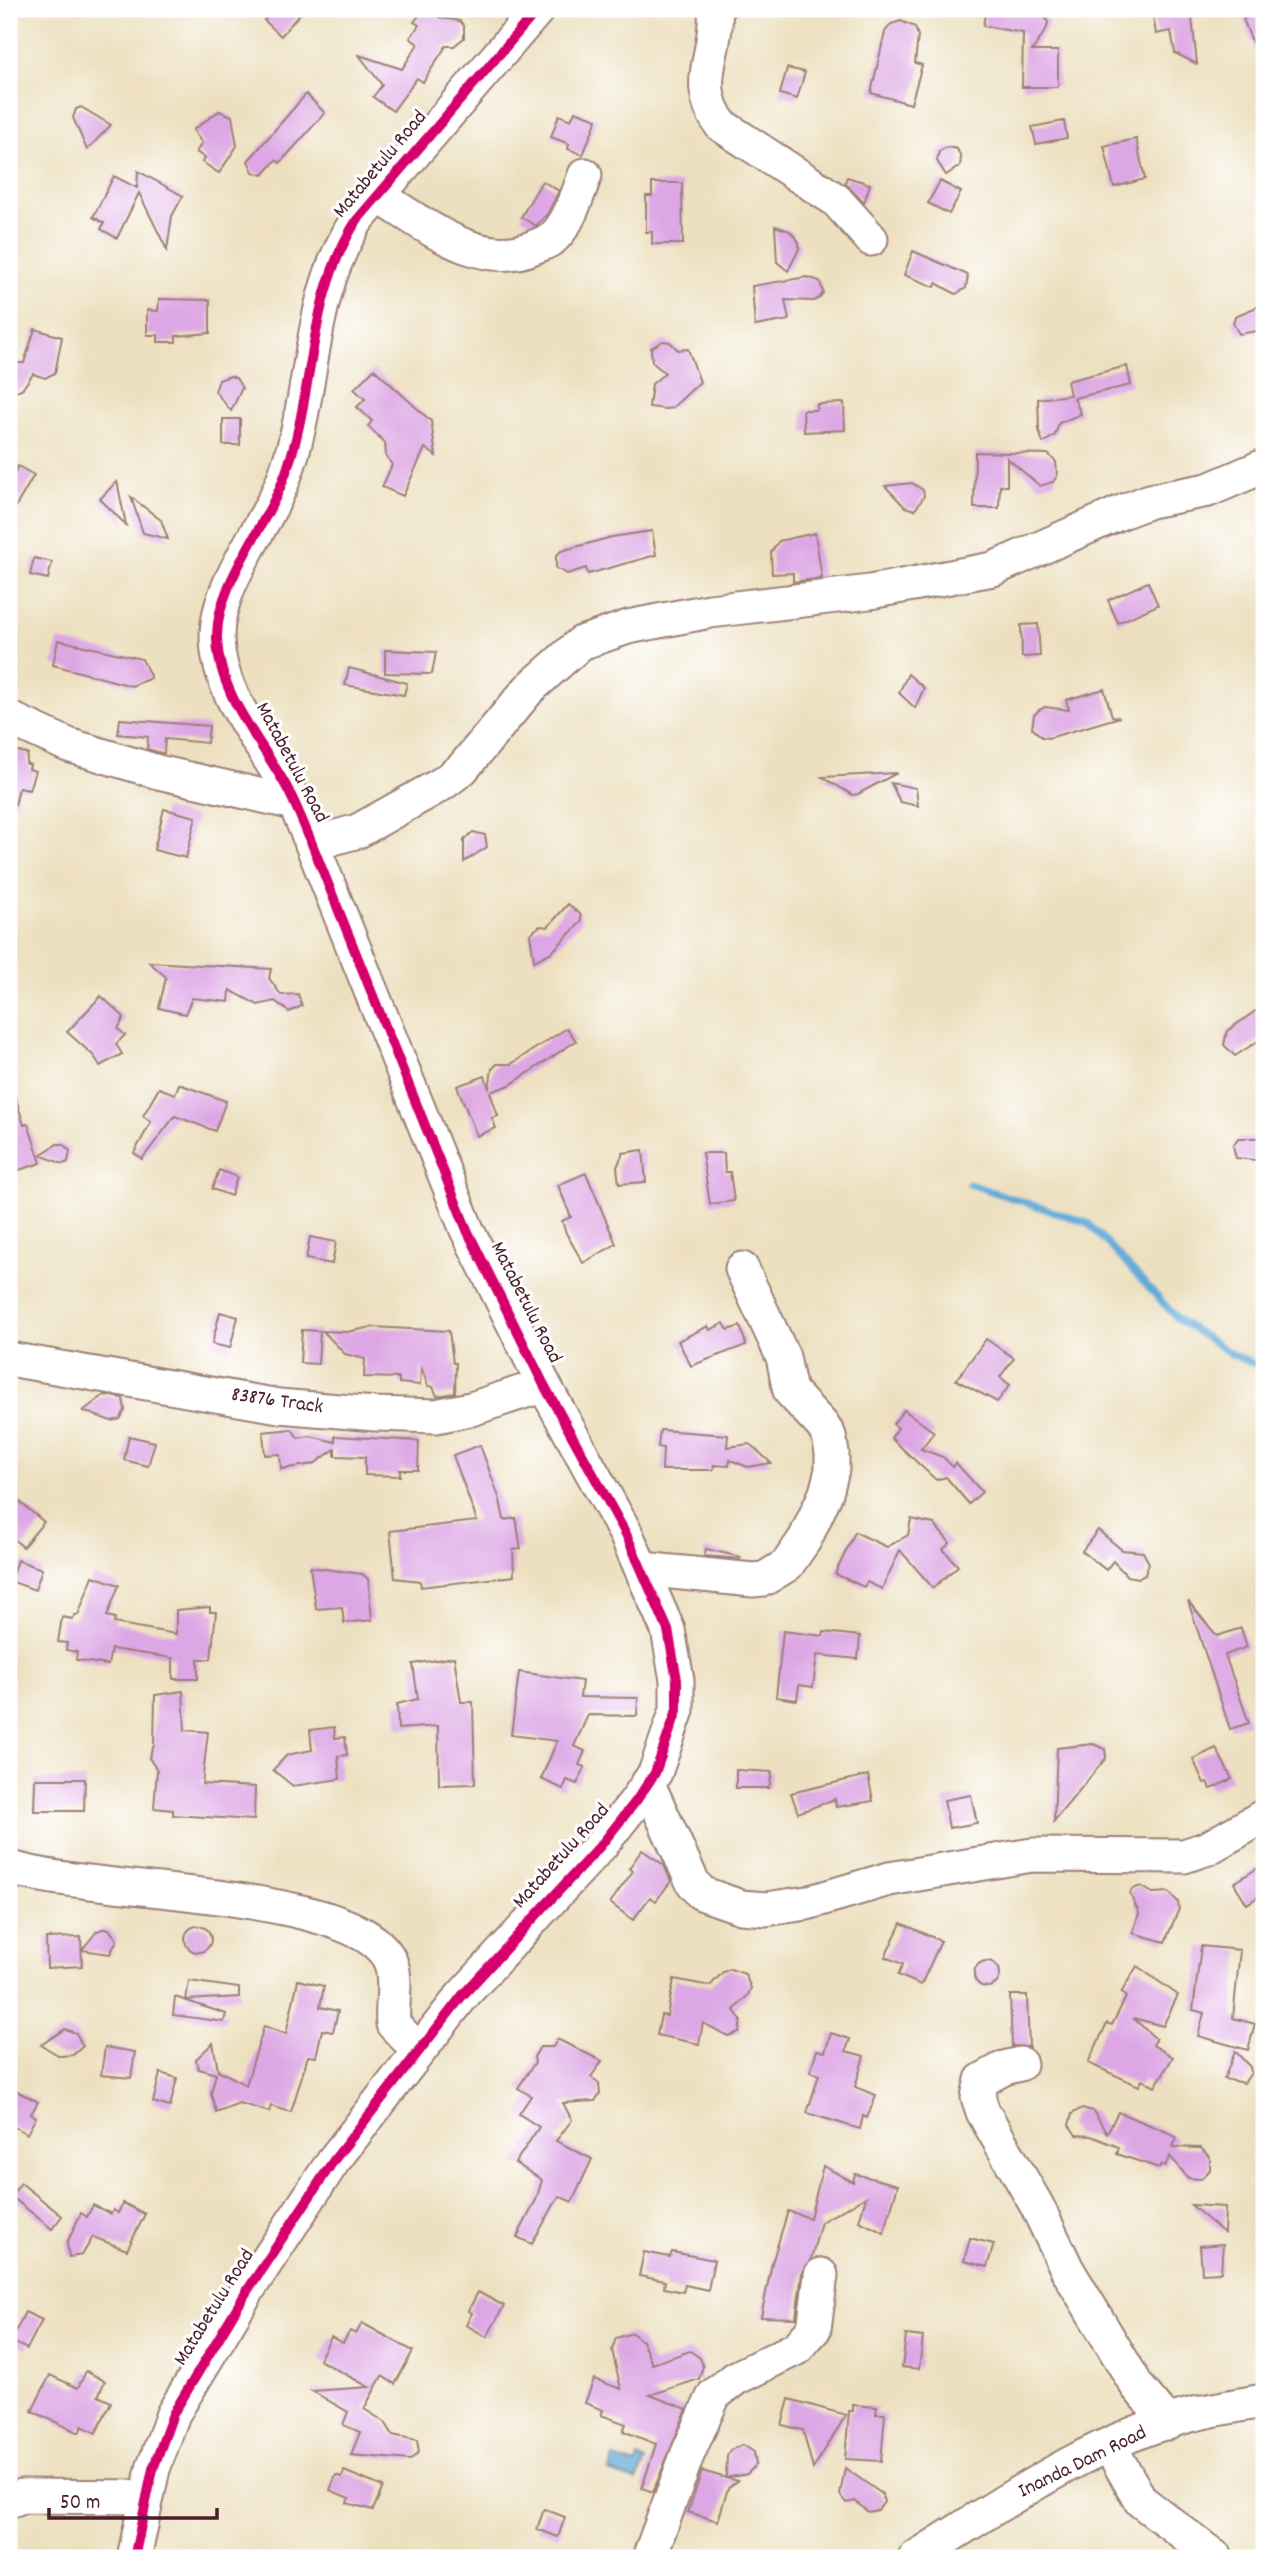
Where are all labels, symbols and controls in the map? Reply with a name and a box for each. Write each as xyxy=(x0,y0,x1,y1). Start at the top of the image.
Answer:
street label: Matabetulu Road xyxy=(327,104,435,226)
street label: Matabetulu Road xyxy=(247,697,335,829)
street label: Matabetulu Road xyxy=(481,1237,569,1369)
street label: 83876 Track xyxy=(229,1381,325,1423)
street label: Matabetulu Road xyxy=(506,1798,618,1916)
street label: Matabetulu Road xyxy=(167,2244,263,2372)
street label: Inanda Dam Road xyxy=(1014,2419,1152,2507)
scale bar xyxy=(49,2476,217,2520)
text: 50 m xyxy=(60,2489,100,2519)

